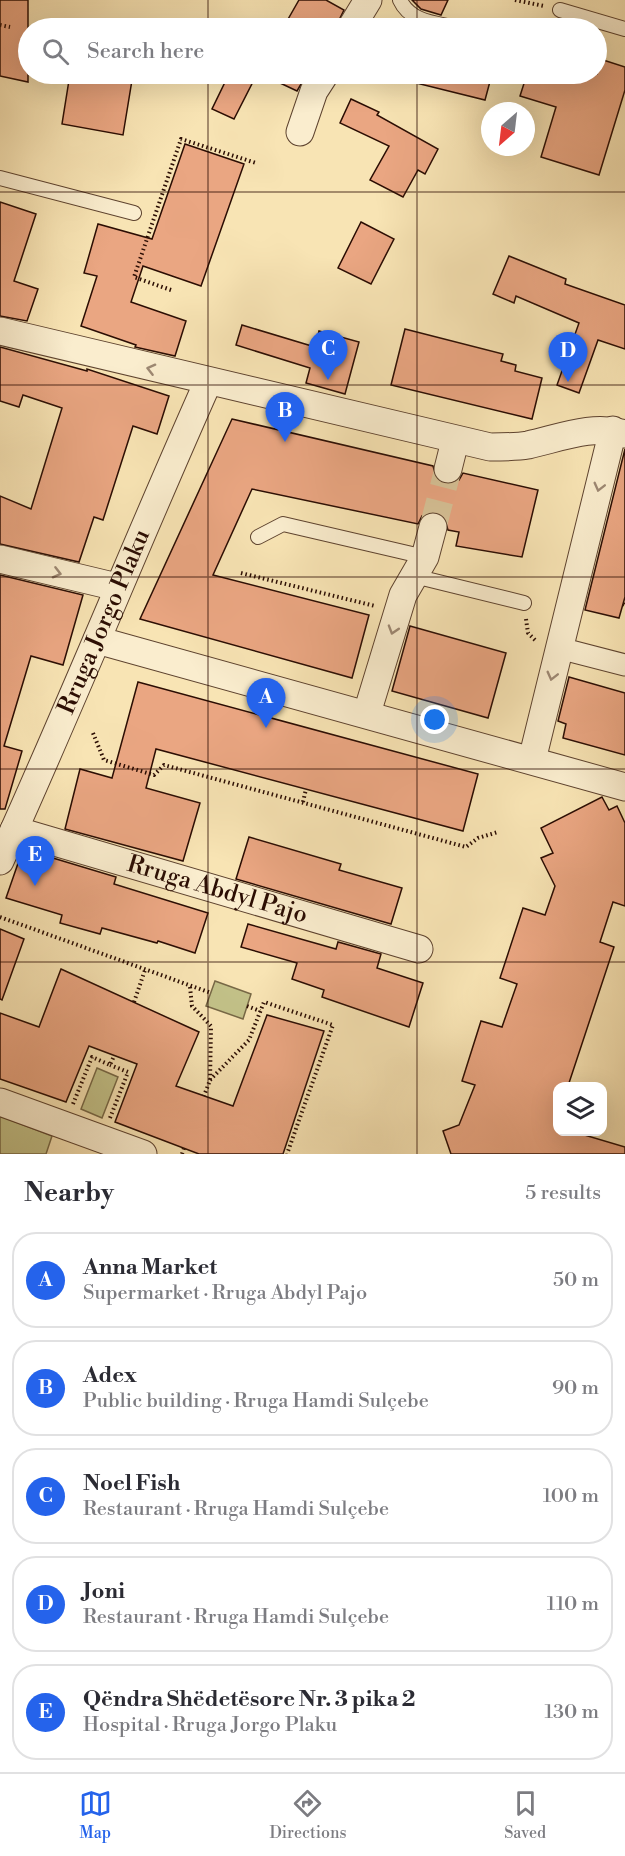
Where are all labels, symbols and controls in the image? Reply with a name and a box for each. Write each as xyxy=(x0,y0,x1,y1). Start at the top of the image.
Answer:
search box xyxy=(18,18,607,84)
icon: search xyxy=(39,35,72,68)
text: Search here xyxy=(87,38,204,65)
north arrow xyxy=(481,102,535,156)
pin: C xyxy=(308,330,348,380)
pin: D xyxy=(548,332,588,382)
one-way arrow xyxy=(146,363,156,376)
pin: B xyxy=(266,392,304,442)
one-way arrow xyxy=(593,482,606,492)
street label: Rruga Jorgo Plaku xyxy=(52,524,157,719)
one-way arrow xyxy=(52,565,62,578)
one-way arrow xyxy=(388,624,400,635)
one-way arrow xyxy=(547,671,560,681)
pin: A xyxy=(246,678,286,728)
your location xyxy=(420,705,449,734)
pin: E xyxy=(15,836,54,886)
street label: Rruga Abdyl Pajo xyxy=(124,849,311,930)
map controls xyxy=(553,1082,607,1136)
button: layers xyxy=(553,1082,607,1136)
text: Nearby xyxy=(24,1177,114,1209)
text: 5 results xyxy=(525,1181,601,1206)
text: Anna Market xyxy=(83,1254,217,1281)
text: A xyxy=(38,1268,53,1293)
text: 50 m xyxy=(553,1268,599,1293)
text: Supermarket · Rruga Abdyl Pajo xyxy=(83,1281,367,1306)
text: Adex xyxy=(83,1362,137,1389)
text: B xyxy=(38,1376,53,1401)
text: 90 m xyxy=(552,1376,599,1401)
text: Public building · Rruga Hamdi Sulçebe xyxy=(83,1389,429,1414)
text: Noel Fish xyxy=(83,1470,180,1497)
text: C xyxy=(38,1484,53,1509)
text: 100 m xyxy=(543,1484,599,1509)
text: Restaurant · Rruga Hamdi Sulçebe xyxy=(83,1497,389,1522)
text: Joni xyxy=(83,1578,125,1605)
text: D xyxy=(38,1592,53,1617)
text: 110 m xyxy=(547,1592,599,1617)
text: Restaurant · Rruga Hamdi Sulçebe xyxy=(83,1605,389,1630)
text: Qëndra Shëdetësore Nr. 3 pika 2 xyxy=(83,1686,416,1713)
text: E xyxy=(39,1700,52,1725)
text: 130 m xyxy=(544,1700,599,1725)
text: Hospital · Rruga Jorgo Plaku xyxy=(83,1713,337,1738)
tab: Map xyxy=(79,1787,112,1843)
tab: Directions xyxy=(269,1787,347,1843)
tab: Saved xyxy=(504,1787,546,1843)

